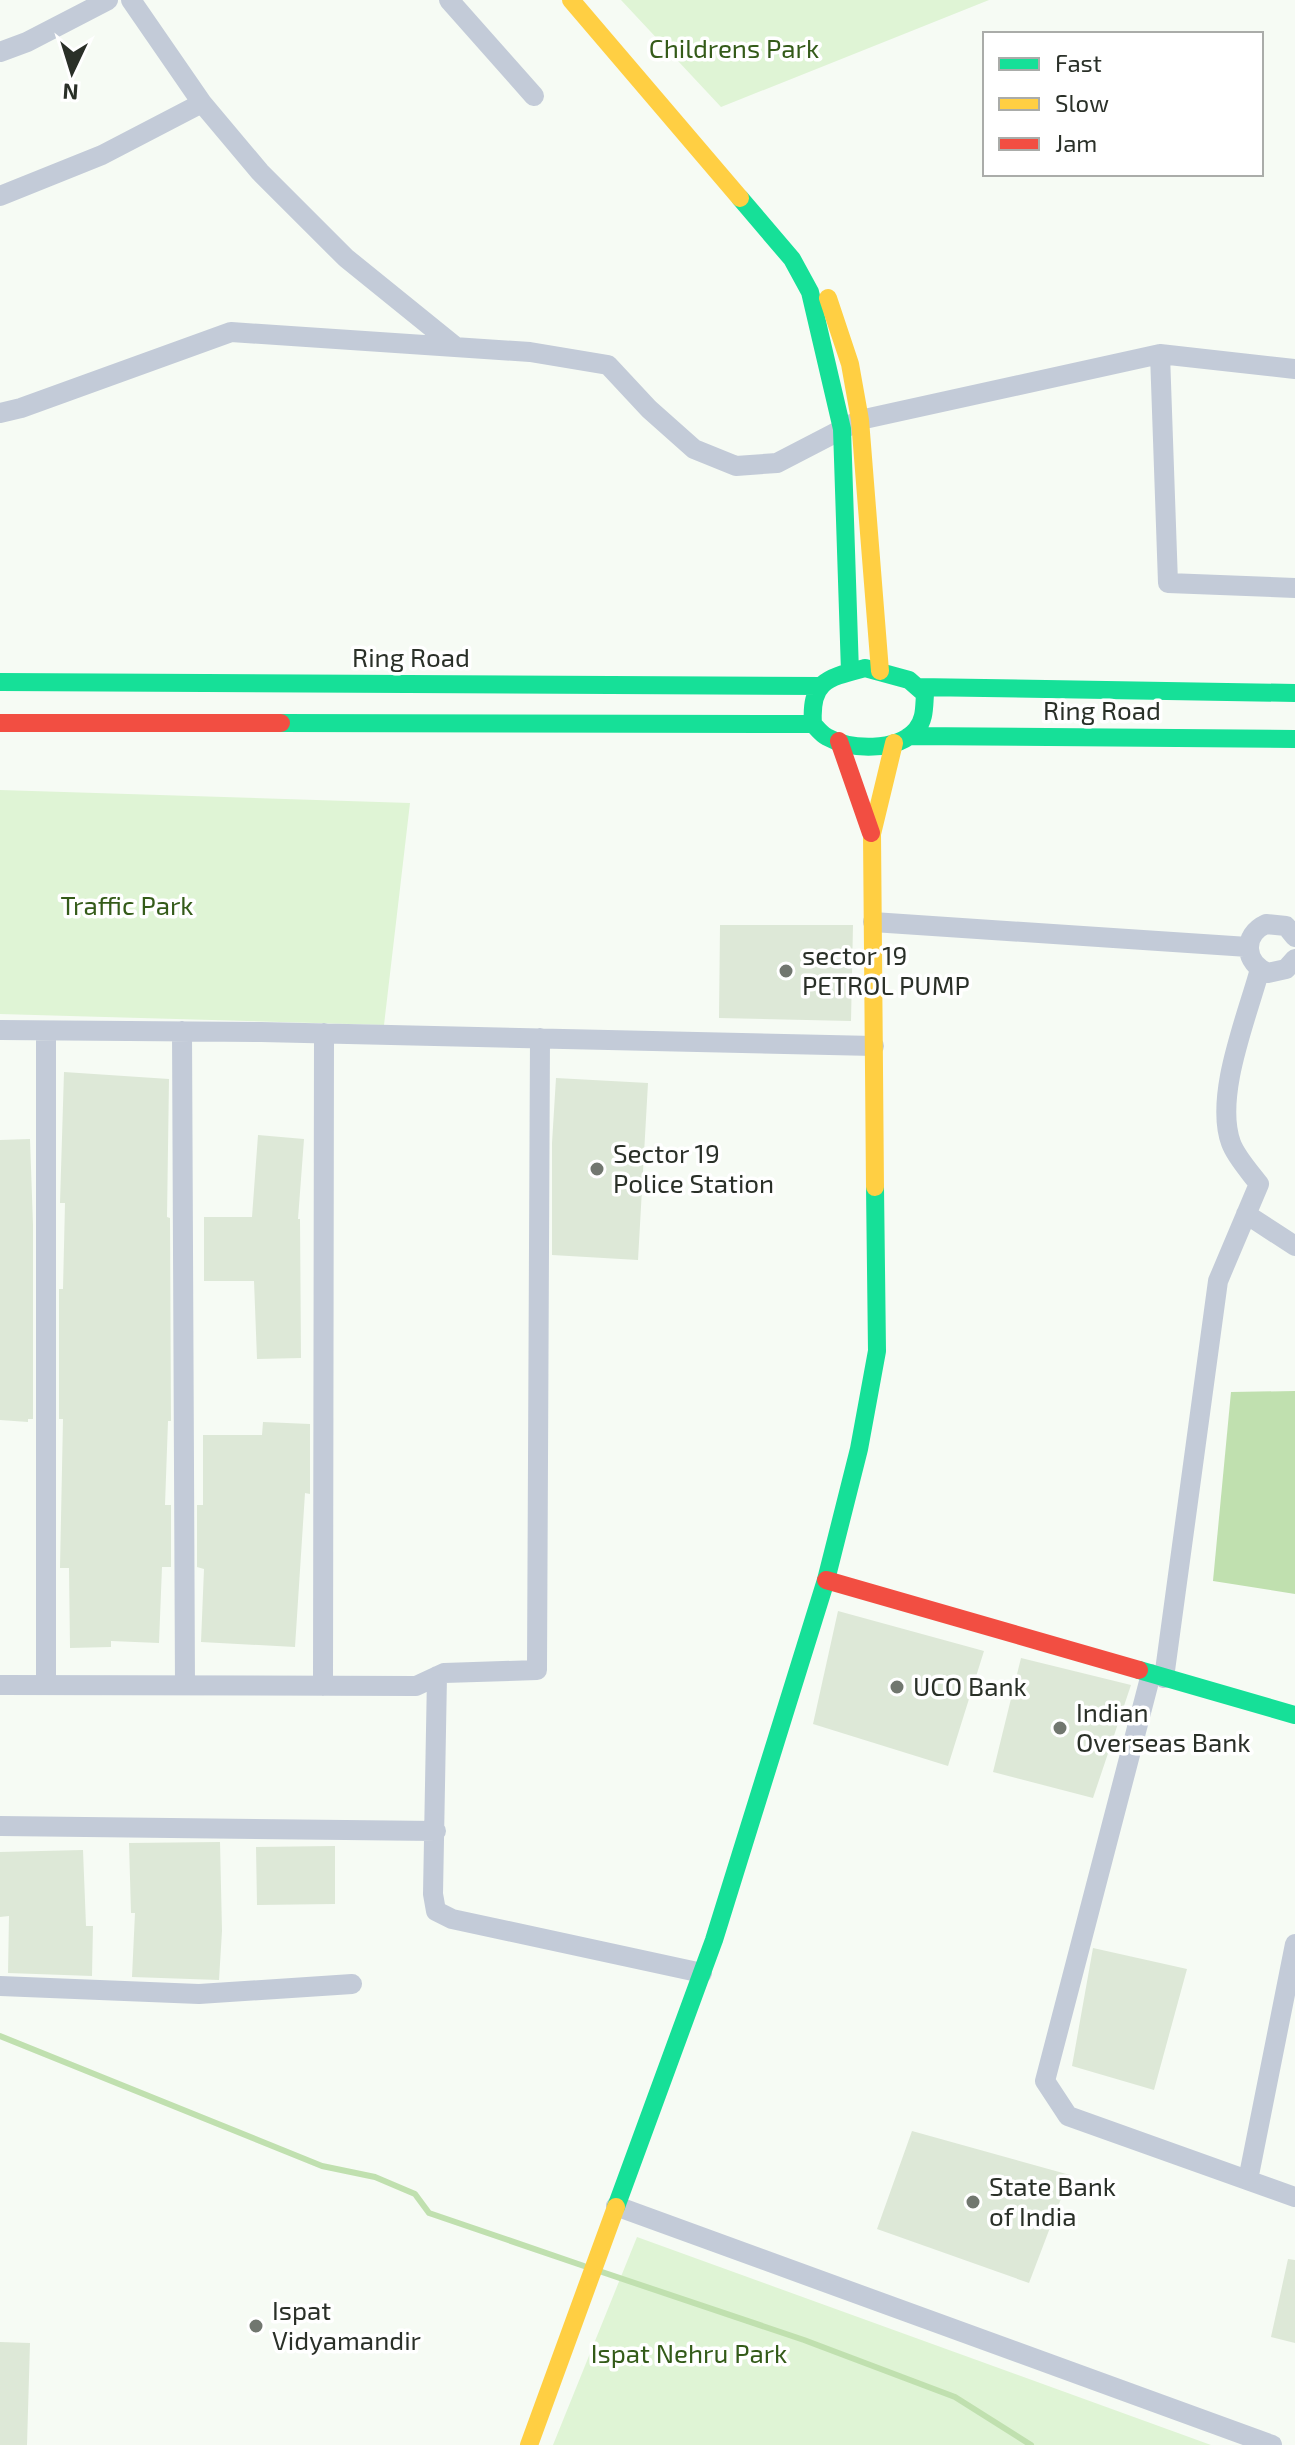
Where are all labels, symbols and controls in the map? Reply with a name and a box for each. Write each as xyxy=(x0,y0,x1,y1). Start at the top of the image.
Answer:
north arrow xyxy=(32,32,112,112)
park label: Childrens Park xyxy=(649,32,819,63)
legend xyxy=(983,32,1263,176)
text: Fast xyxy=(1055,48,1102,77)
text: N xyxy=(62,79,79,106)
text: Slow xyxy=(1055,88,1109,117)
text: Jam xyxy=(1055,128,1097,157)
street label: Ring Road xyxy=(352,641,470,672)
street label: Ring Road xyxy=(1043,694,1161,725)
park label: Traffic Park xyxy=(60,889,194,920)
place label: sector 19 PETROL PUMP xyxy=(802,939,970,1000)
marker: sector 19 PETROL PUMP xyxy=(777,962,795,980)
place label: Sector 19 Police Station xyxy=(613,1137,774,1198)
marker: Sector 19 Police Station xyxy=(588,1160,606,1178)
place label: UCO Bank xyxy=(913,1670,1027,1701)
marker: UCO Bank xyxy=(888,1678,906,1696)
place label: Indian Overseas Bank xyxy=(1076,1696,1251,1757)
marker: Indian Overseas Bank xyxy=(1051,1719,1069,1737)
place label: State Bank of India xyxy=(989,2170,1116,2231)
marker: State Bank of India xyxy=(964,2193,982,2211)
place label: Ispat Vidyamandir xyxy=(272,2294,421,2355)
marker: Ispat Vidyamandir xyxy=(247,2317,265,2335)
park label: Ispat Nehru Park xyxy=(591,2337,787,2368)

